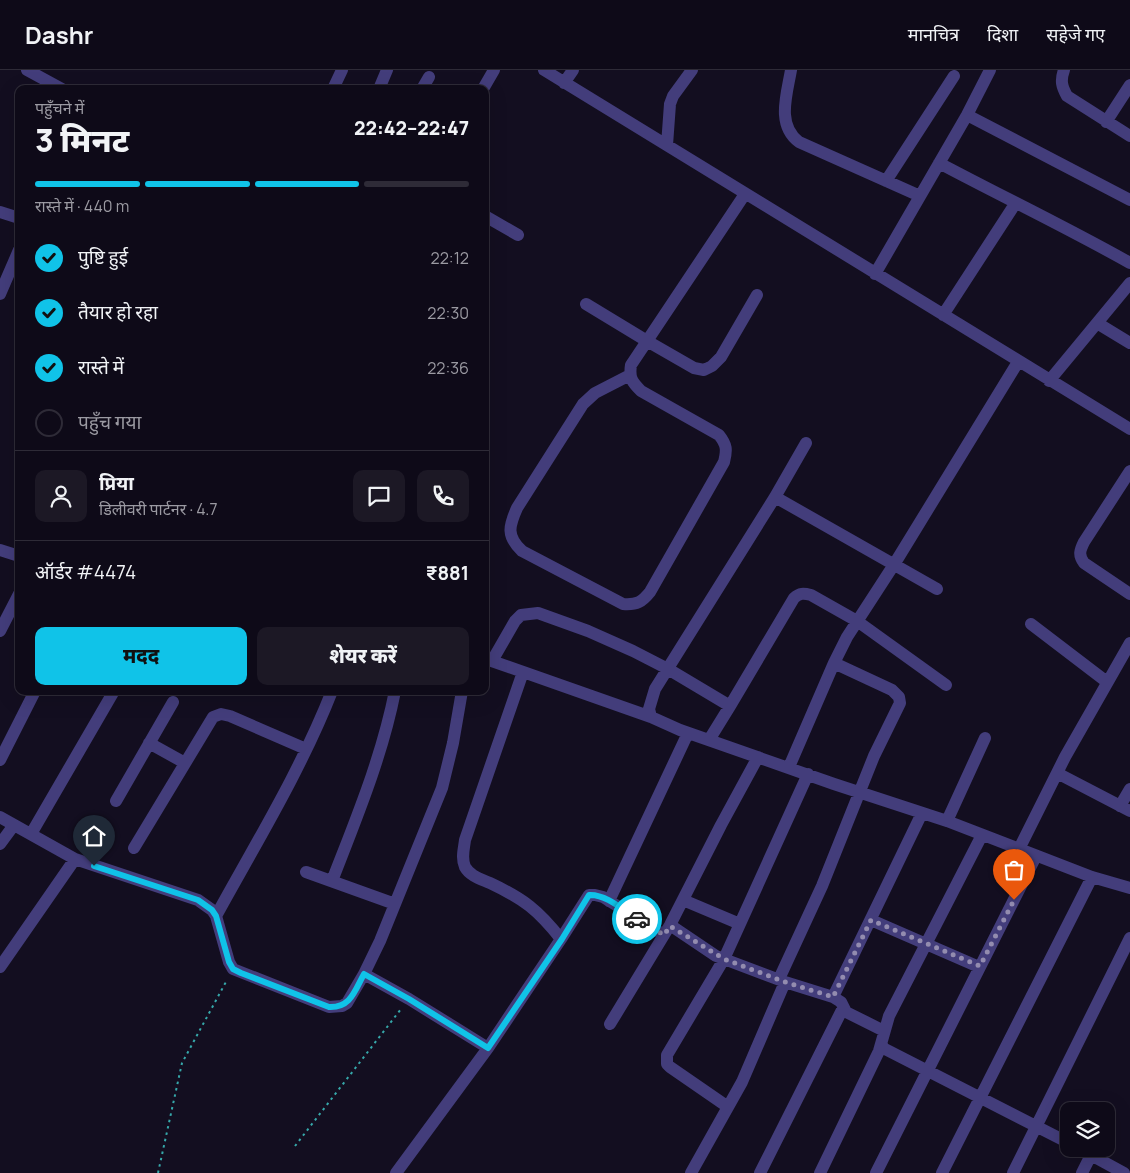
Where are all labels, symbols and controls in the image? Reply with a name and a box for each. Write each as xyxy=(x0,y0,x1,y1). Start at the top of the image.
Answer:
text: Dashr xyxy=(25,18,93,51)
text: मानचित्र xyxy=(908,22,959,46)
text: दिशा xyxy=(987,22,1018,46)
text: सहेजे गए xyxy=(1046,22,1105,46)
text: पहुँचने में xyxy=(35,97,84,119)
text: 22:42–22:47 xyxy=(354,115,469,141)
text: 3 मिनट xyxy=(35,118,129,162)
text: रास्ते में · 440 m xyxy=(35,195,129,217)
icon: check xyxy=(35,244,63,272)
text: पुष्टि हुई xyxy=(78,244,128,270)
text: 22:12 xyxy=(431,247,469,269)
icon: check xyxy=(35,299,63,327)
text: तैयार हो रहा xyxy=(78,299,158,325)
text: 22:30 xyxy=(427,302,469,324)
icon: check xyxy=(35,354,63,382)
text: रास्ते में xyxy=(78,354,124,380)
text: 22:36 xyxy=(427,357,469,379)
text: पहुँच गया xyxy=(78,409,141,435)
button: person xyxy=(35,470,87,522)
text: प्रिया xyxy=(99,470,134,496)
button: chat xyxy=(353,470,405,522)
button: phone xyxy=(417,470,469,522)
text: डिलीवरी पार्टनर · 4.7 xyxy=(99,498,217,520)
text: ऑर्डर #4474 xyxy=(35,559,136,585)
text: ₹881 xyxy=(426,560,469,586)
button: मदद xyxy=(35,627,247,685)
button: शेयर करें xyxy=(257,627,469,685)
pin xyxy=(73,815,115,866)
icon: home xyxy=(80,822,108,850)
pin xyxy=(993,849,1035,900)
icon: bag xyxy=(1000,856,1028,884)
courier xyxy=(612,894,662,944)
icon: car xyxy=(623,905,651,933)
map controls xyxy=(1060,1102,1115,1157)
button: layers xyxy=(1060,1102,1115,1157)

